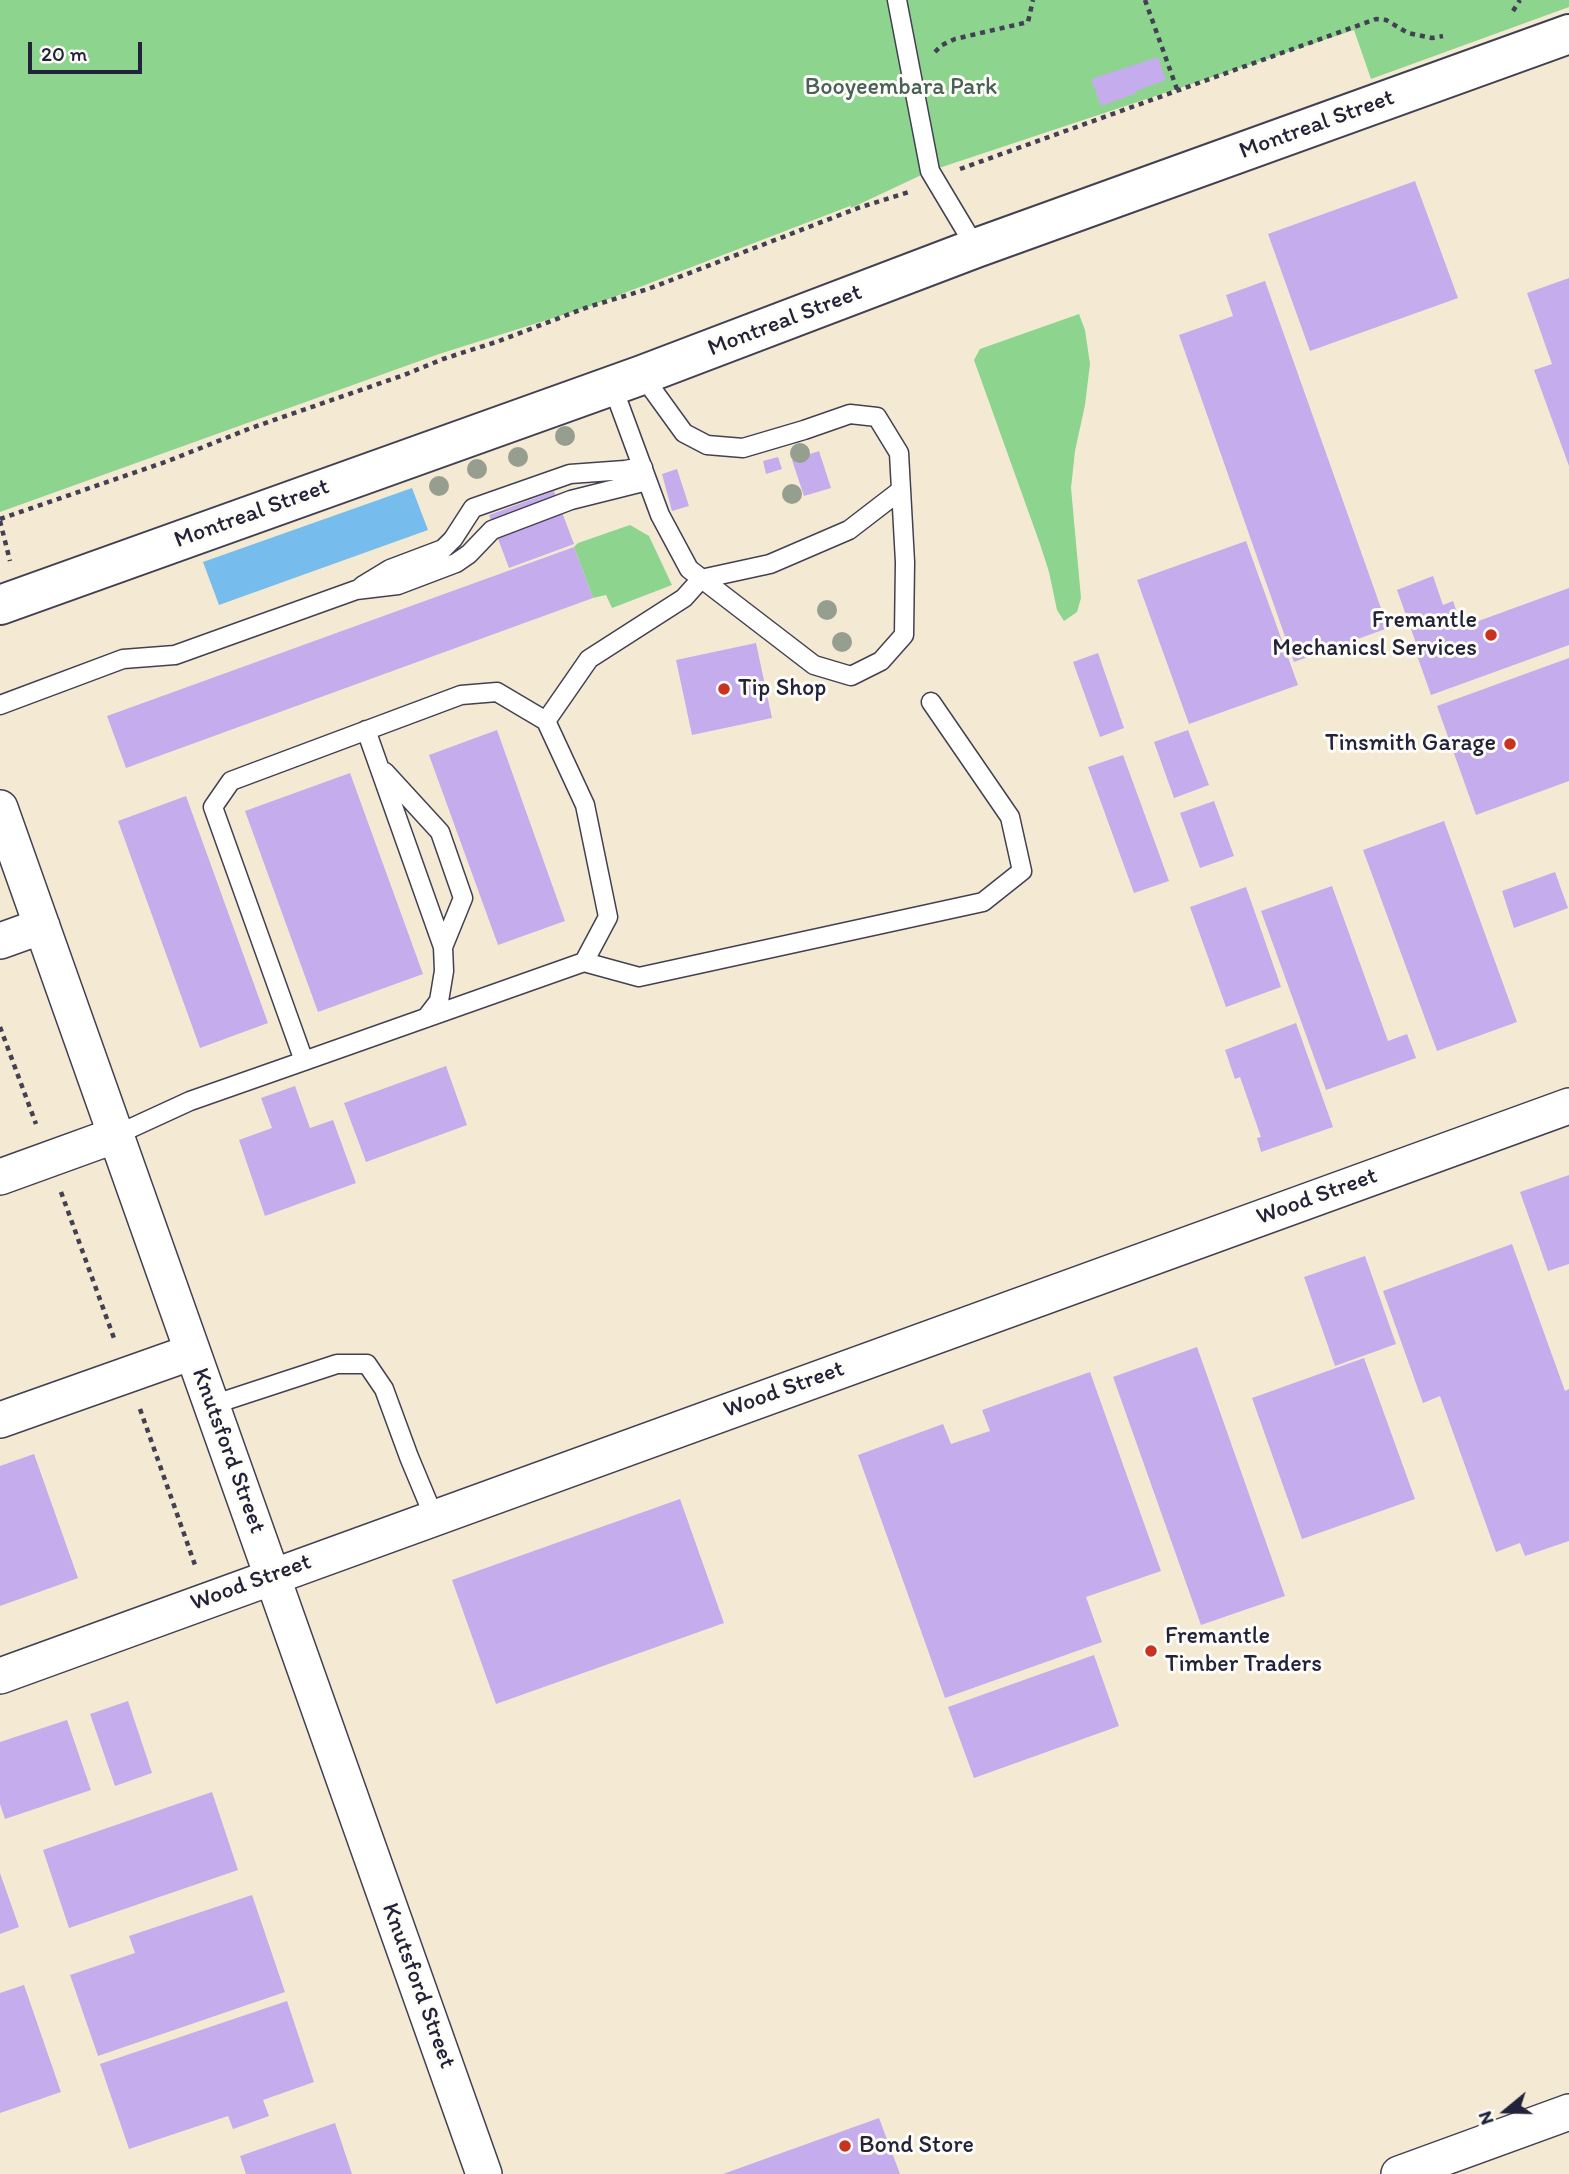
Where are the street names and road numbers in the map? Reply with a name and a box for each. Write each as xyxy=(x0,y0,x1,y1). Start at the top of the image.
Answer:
street label: Montreal Street xyxy=(1236,84,1398,166)
street label: Montreal Street xyxy=(704,278,866,364)
street label: Montreal Street xyxy=(171,473,333,555)
street label: Wood Street xyxy=(1253,1162,1381,1232)
street label: Wood Street xyxy=(720,1355,848,1425)
street label: Knutsford Street xyxy=(185,1364,271,1538)
street label: Wood Street xyxy=(187,1548,315,1618)
street label: Knutsford Street xyxy=(375,1899,461,2073)

